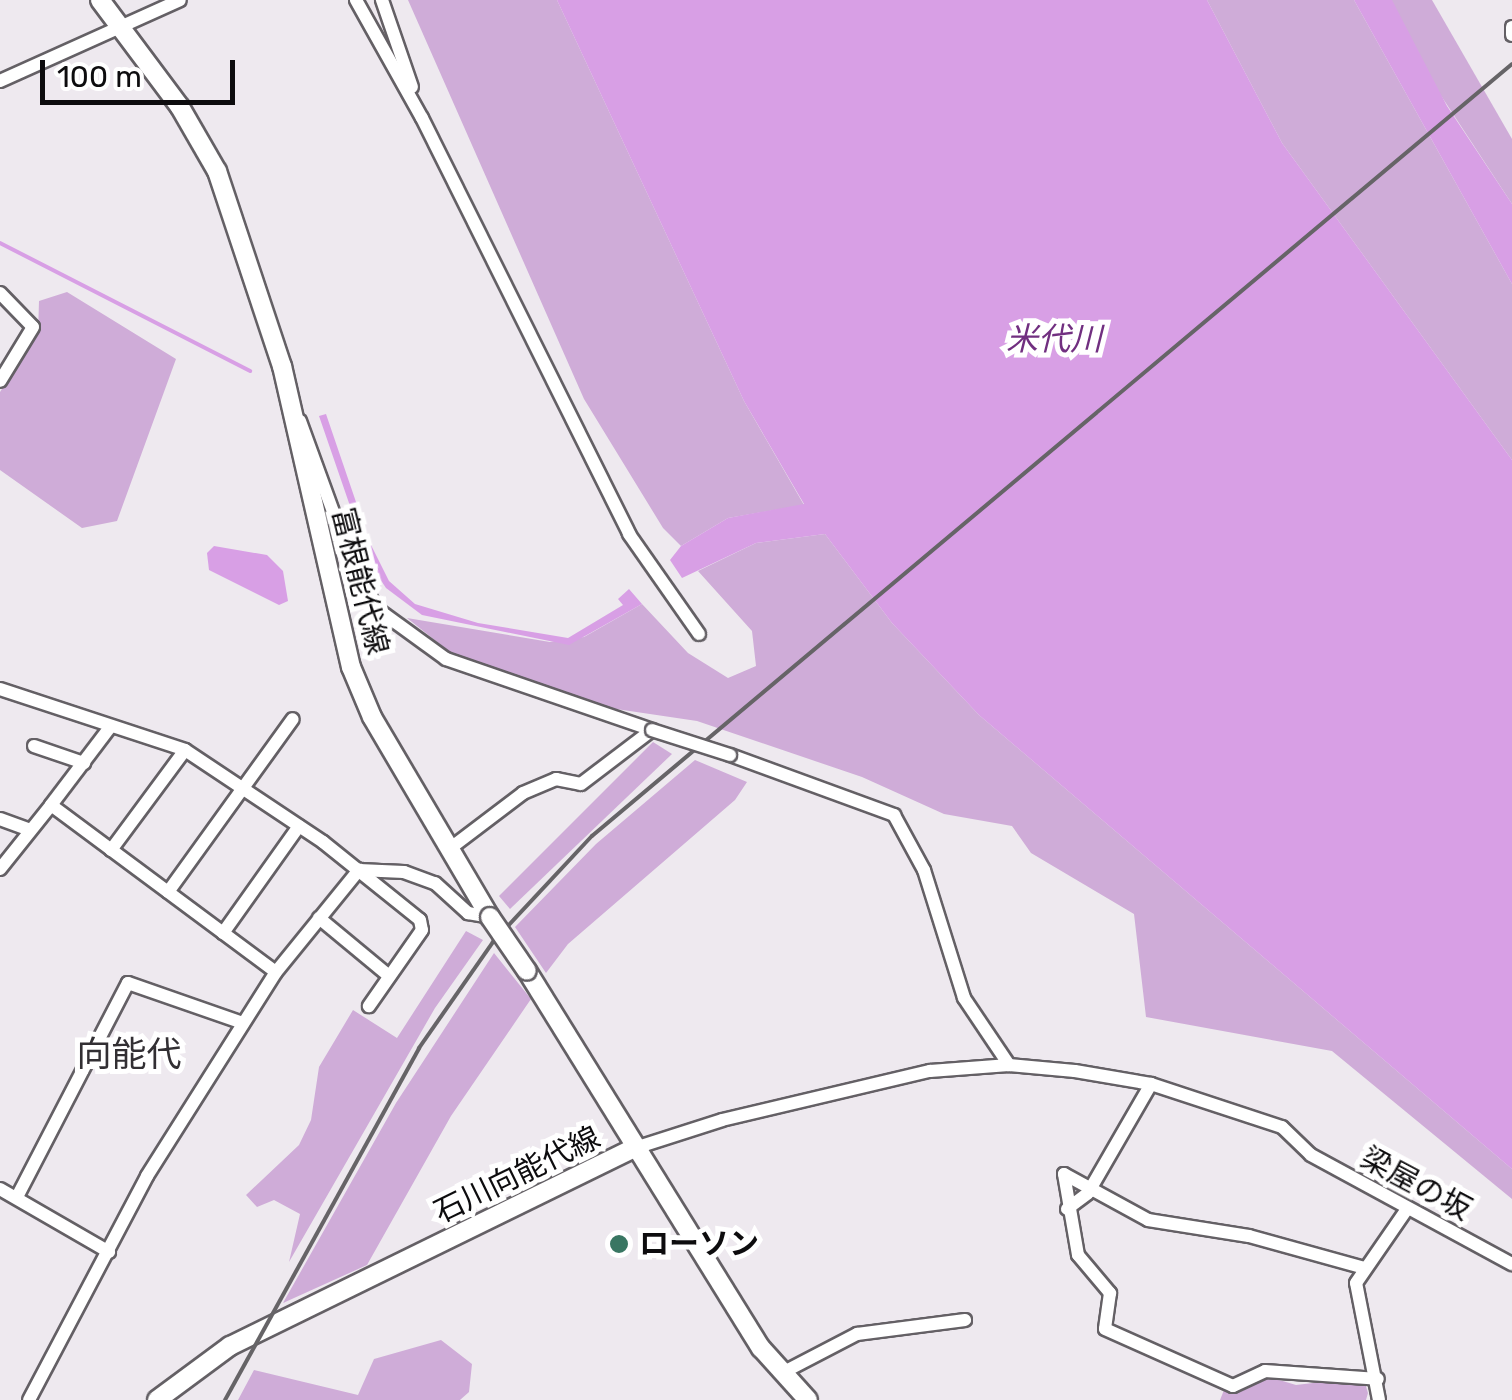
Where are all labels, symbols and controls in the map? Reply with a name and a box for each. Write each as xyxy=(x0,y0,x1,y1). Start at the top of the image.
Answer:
scale bar xyxy=(45,40,240,102)
text: 100 m xyxy=(57,59,142,95)
water label: 米代川 xyxy=(1006,320,1102,358)
street label: 富根能代線 xyxy=(324,504,396,658)
district label: 向能代 xyxy=(77,1033,181,1075)
street label: 石川向能代線 xyxy=(428,1119,606,1231)
street label: 梁屋の坂 xyxy=(1355,1140,1477,1228)
place label: ローソン xyxy=(639,1226,759,1262)
marker: ローソン xyxy=(608,1233,630,1255)

